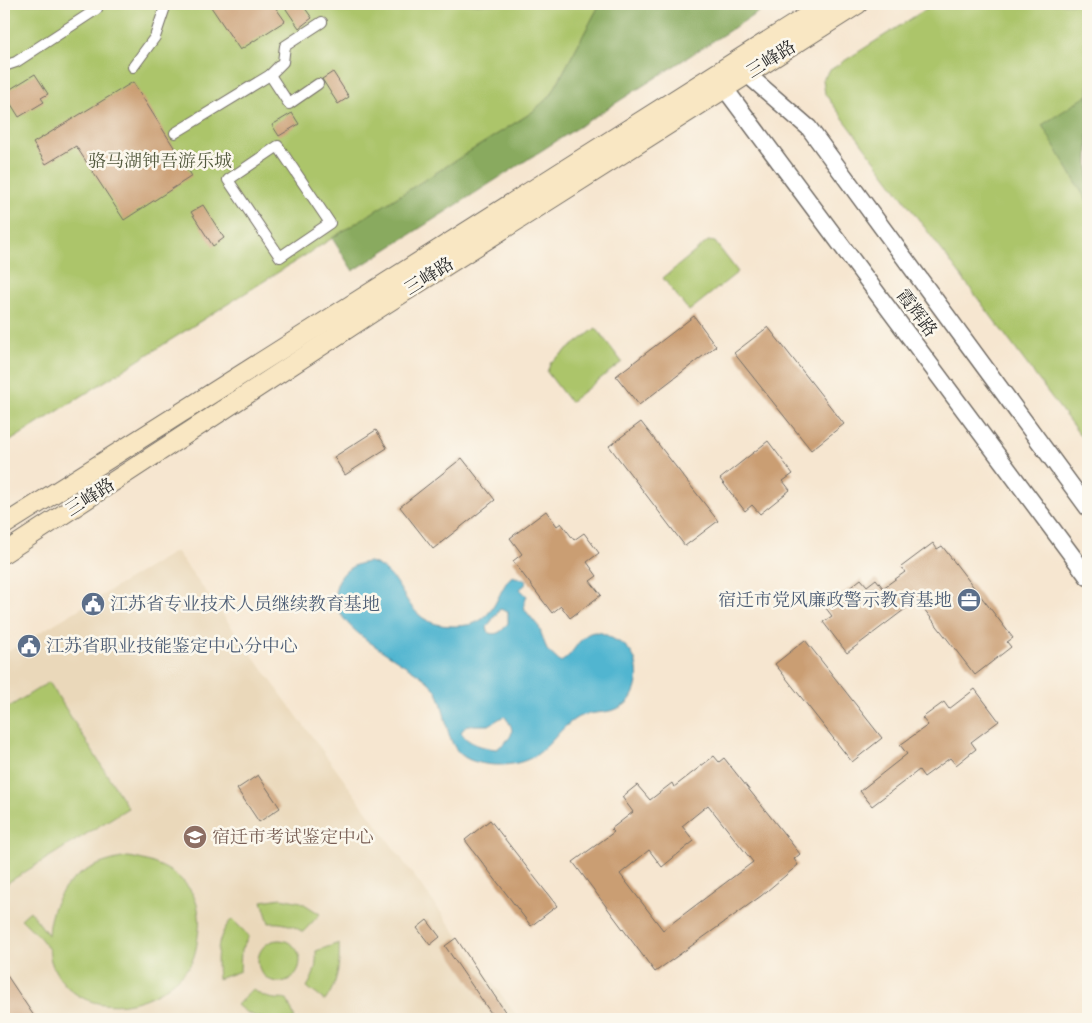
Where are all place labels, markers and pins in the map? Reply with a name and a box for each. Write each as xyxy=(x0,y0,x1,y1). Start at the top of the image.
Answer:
office icon: 宿迁市党风廉政警示教育基地 xyxy=(956,587,982,613)
place label: 宿迁市党风廉政警示教育基地 xyxy=(718,589,952,611)
public building icon: 江苏省专业技术人员继续教育基地 xyxy=(80,591,106,617)
place label: 江苏省专业技术人员继续教育基地 xyxy=(110,593,380,615)
public building icon: 江苏省职业技能鉴定中心分中心 xyxy=(16,633,42,659)
place label: 江苏省职业技能鉴定中心分中心 xyxy=(46,635,298,657)
school or university icon: 宿迁市考试鉴定中心 xyxy=(182,824,208,850)
place label: 宿迁市考试鉴定中心 xyxy=(212,826,374,848)

